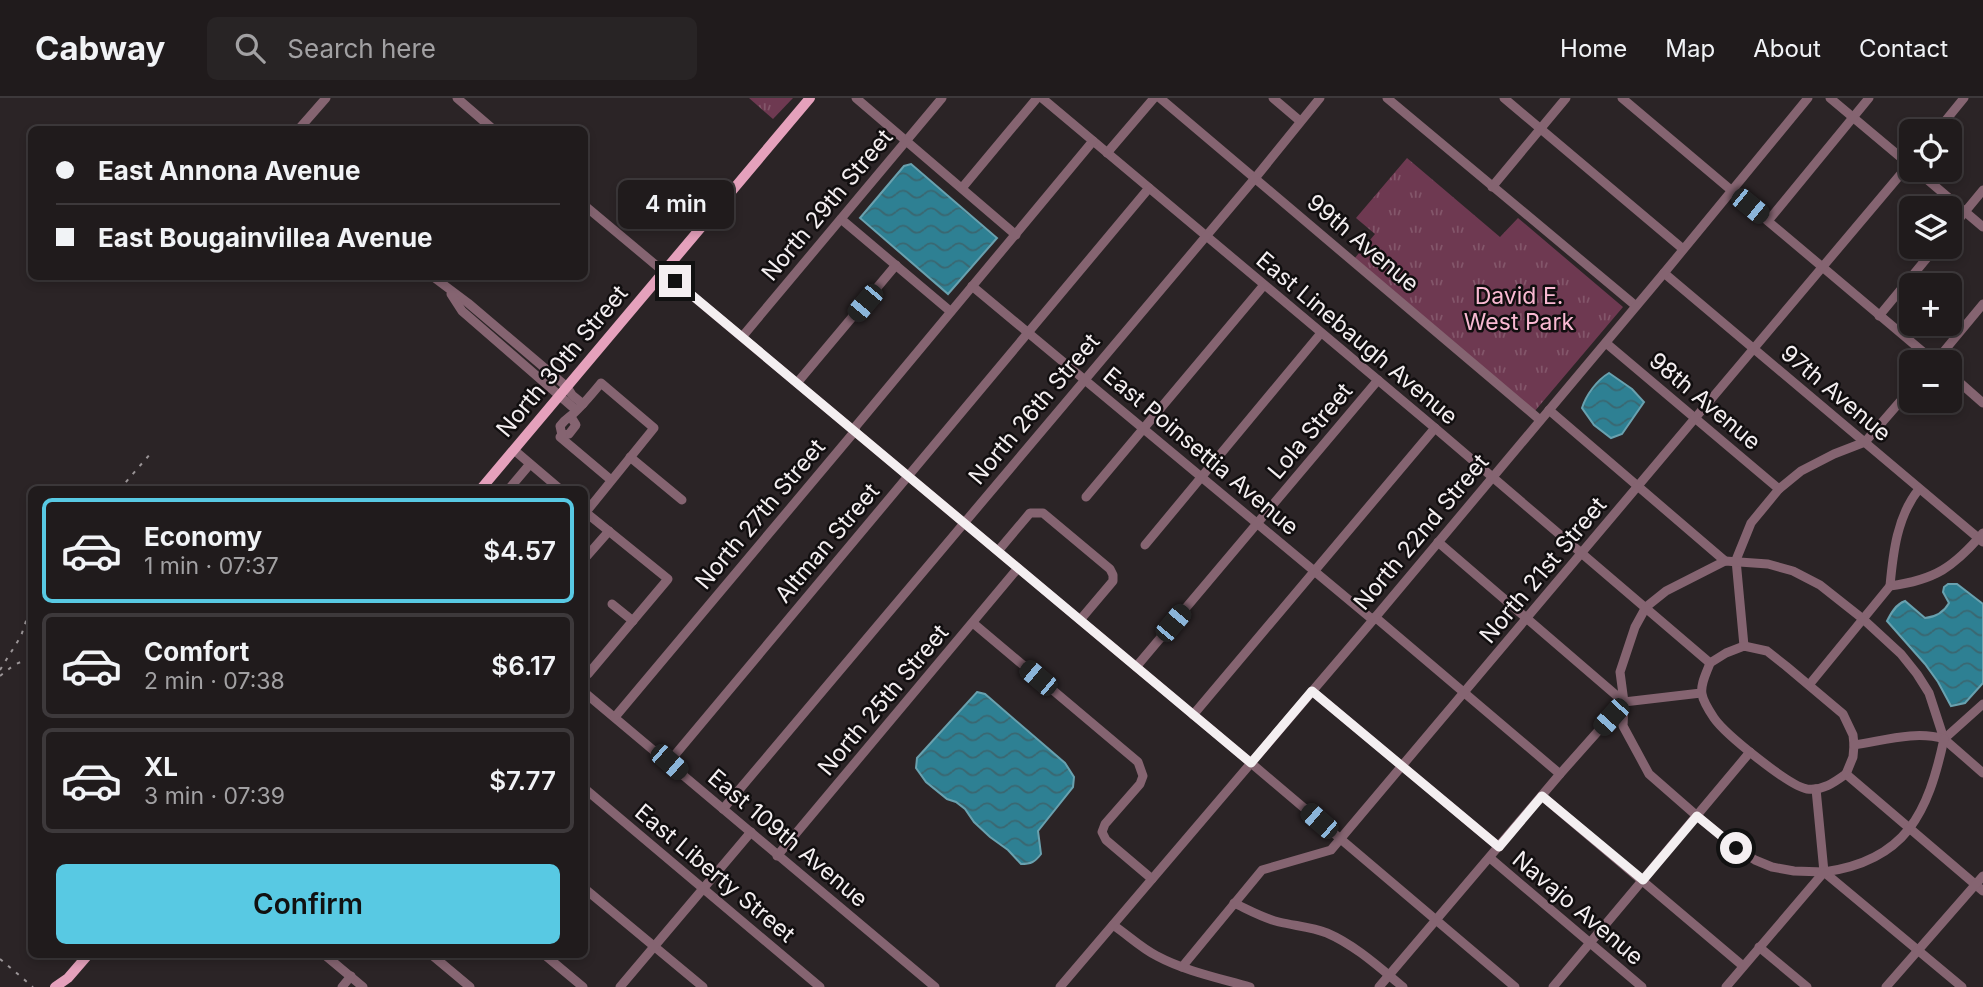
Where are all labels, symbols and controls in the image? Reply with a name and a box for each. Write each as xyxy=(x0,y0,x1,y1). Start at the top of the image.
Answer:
search box xyxy=(207,17,697,80)
text: Cabway xyxy=(35,28,165,68)
icon: search xyxy=(231,29,269,67)
text: Search here xyxy=(287,33,436,64)
text: Home xyxy=(1560,34,1627,63)
text: Map xyxy=(1665,34,1715,63)
text: About xyxy=(1753,34,1821,63)
text: Contact xyxy=(1859,34,1948,63)
map controls xyxy=(1899,119,1962,413)
button: locate xyxy=(1899,119,1962,182)
street label: North 29th Street xyxy=(756,123,899,286)
text: East Annona Avenue xyxy=(98,155,360,186)
callout: 4 min xyxy=(617,180,733,228)
car xyxy=(1728,185,1773,227)
street label: 99th Avenue xyxy=(1301,188,1425,298)
text: 4 min xyxy=(645,190,707,218)
button: layers xyxy=(1899,196,1962,259)
text: East Bougainvillea Avenue xyxy=(98,222,433,253)
street label: East Linebaugh Avenue xyxy=(1251,246,1463,430)
route end xyxy=(659,265,691,297)
button: + xyxy=(1899,273,1962,336)
street label: North 30th Street xyxy=(490,279,634,442)
car xyxy=(844,280,887,326)
park label: David E. West Park xyxy=(1464,282,1575,336)
street label: North 26th Street xyxy=(963,327,1106,490)
street label: 97th Avenue xyxy=(1775,339,1897,447)
street label: 98th Avenue xyxy=(1644,346,1766,456)
button: − xyxy=(1899,350,1962,413)
street label: East Poinsettia Avenue xyxy=(1098,361,1304,541)
street label: Lola Street xyxy=(1262,377,1359,485)
street label: North 27th Street xyxy=(689,433,831,595)
street label: North 22nd Street xyxy=(1348,448,1495,616)
street label: Altman Street xyxy=(769,477,885,608)
street label: North 21st Street xyxy=(1474,491,1613,649)
icon: car xyxy=(60,519,123,582)
text: Economy xyxy=(144,521,262,552)
text: $4.57 xyxy=(483,535,556,566)
text: 1 min · 07:37 xyxy=(144,552,279,580)
car xyxy=(1152,600,1195,646)
street label: North 25th Street xyxy=(812,619,955,781)
icon: car xyxy=(60,634,123,697)
text: Comfort xyxy=(144,636,249,667)
text: $6.17 xyxy=(491,650,556,681)
car xyxy=(1016,656,1061,700)
text: 2 min · 07:38 xyxy=(144,667,285,695)
car xyxy=(1590,694,1633,740)
car xyxy=(647,740,692,784)
icon: car xyxy=(60,749,123,812)
text: XL xyxy=(144,751,178,782)
street label: East 109th Avenue xyxy=(702,763,874,913)
text: $7.77 xyxy=(489,765,556,796)
text: 3 min · 07:39 xyxy=(144,782,285,810)
street label: East Liberty Street xyxy=(629,798,801,948)
car xyxy=(1297,799,1342,843)
route start xyxy=(1720,832,1752,864)
street label: Navajo Avenue xyxy=(1507,845,1649,971)
button: Confirm xyxy=(56,864,560,944)

